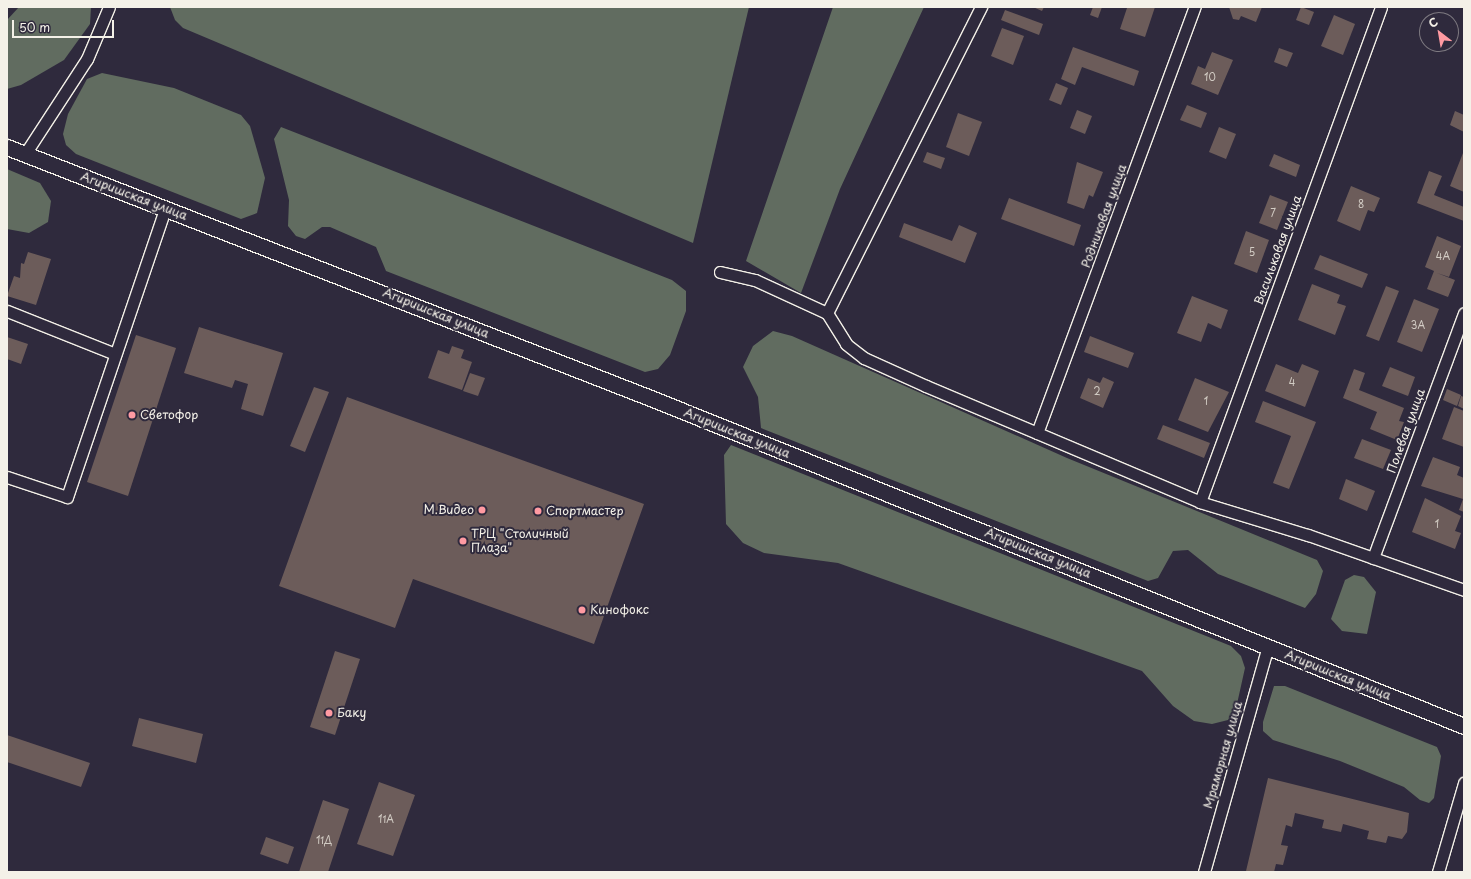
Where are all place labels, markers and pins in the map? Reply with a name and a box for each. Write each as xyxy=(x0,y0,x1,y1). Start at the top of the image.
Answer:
place label: Светофор xyxy=(140,408,198,422)
marker: Светофор xyxy=(127,410,137,420)
place label: М.Видео xyxy=(424,503,474,517)
place label: Спортмастер xyxy=(546,504,623,518)
marker: М.Видео xyxy=(477,505,487,515)
marker: Спортмастер xyxy=(533,506,543,516)
place label: ТРЦ "Столичный Плаза" xyxy=(471,527,570,555)
marker: ТРЦ "Столичный Плаза" xyxy=(458,536,468,546)
place label: Кинофокс xyxy=(590,603,649,617)
marker: Кинофокс xyxy=(577,605,587,615)
place label: Баку xyxy=(337,706,366,720)
marker: Баку xyxy=(324,708,334,718)

